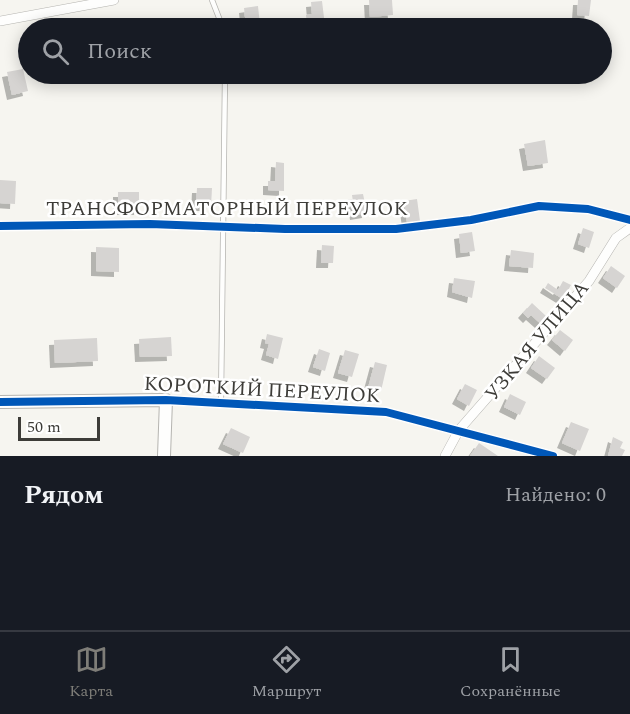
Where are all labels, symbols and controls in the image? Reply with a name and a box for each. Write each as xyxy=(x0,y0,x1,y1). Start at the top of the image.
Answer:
search box xyxy=(18,18,612,84)
icon: search xyxy=(39,35,72,68)
text: Поиск xyxy=(87,35,152,68)
street label: ТРАНСФОРМАТОРНЫЙ ПЕРЕУЛОК xyxy=(46,194,408,224)
street label: УЗКАЯ УЛИЦА xyxy=(478,274,596,408)
street label: КОРОТКИЙ ПЕРЕУЛОК xyxy=(143,369,382,411)
scale bar xyxy=(18,414,100,442)
text: 50 m xyxy=(27,415,61,439)
text: Рядом xyxy=(24,475,104,515)
text: Найдено: 0 xyxy=(505,480,606,510)
tab: Карта xyxy=(69,643,113,703)
tab: Маршрут xyxy=(252,643,321,703)
tab: Сохранённые xyxy=(460,643,561,703)

